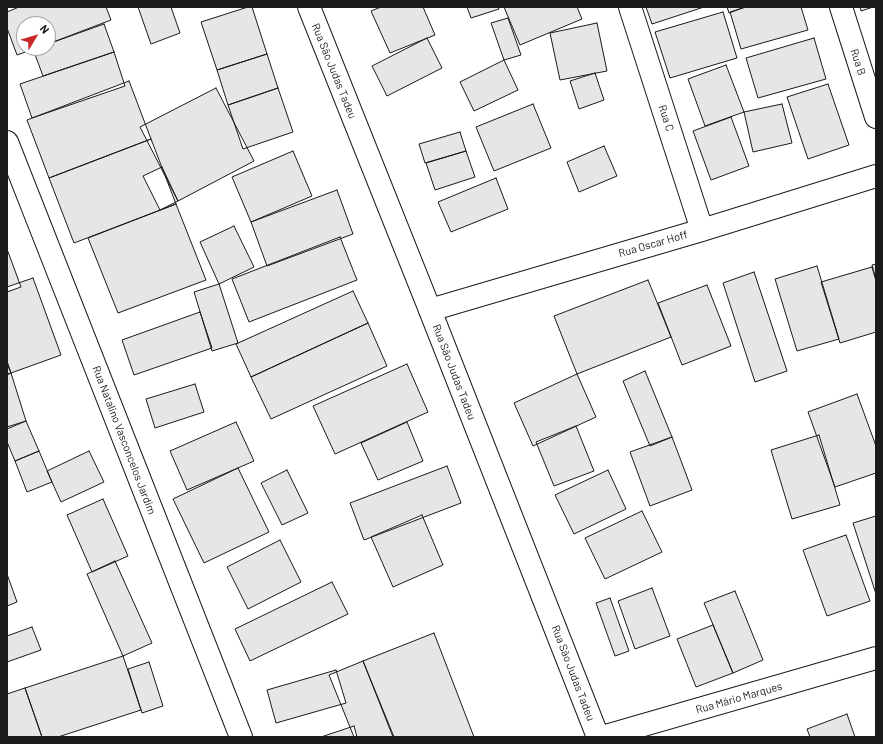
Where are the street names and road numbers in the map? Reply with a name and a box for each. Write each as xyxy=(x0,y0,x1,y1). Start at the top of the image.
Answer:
street label: Rua São Judas Tadeu xyxy=(309,22,359,120)
street label: Rua B xyxy=(847,47,869,77)
street label: Rua C xyxy=(656,103,676,133)
street label: Rua Oscar Hoff xyxy=(617,228,689,260)
street label: Rua São Judas Tadeu xyxy=(430,322,478,422)
street label: Rua Natalino Vasconcelos Jardim xyxy=(89,364,159,516)
street label: Rua São Judas Tadeu xyxy=(549,623,597,723)
street label: Rua Mário Marques xyxy=(694,679,784,717)

